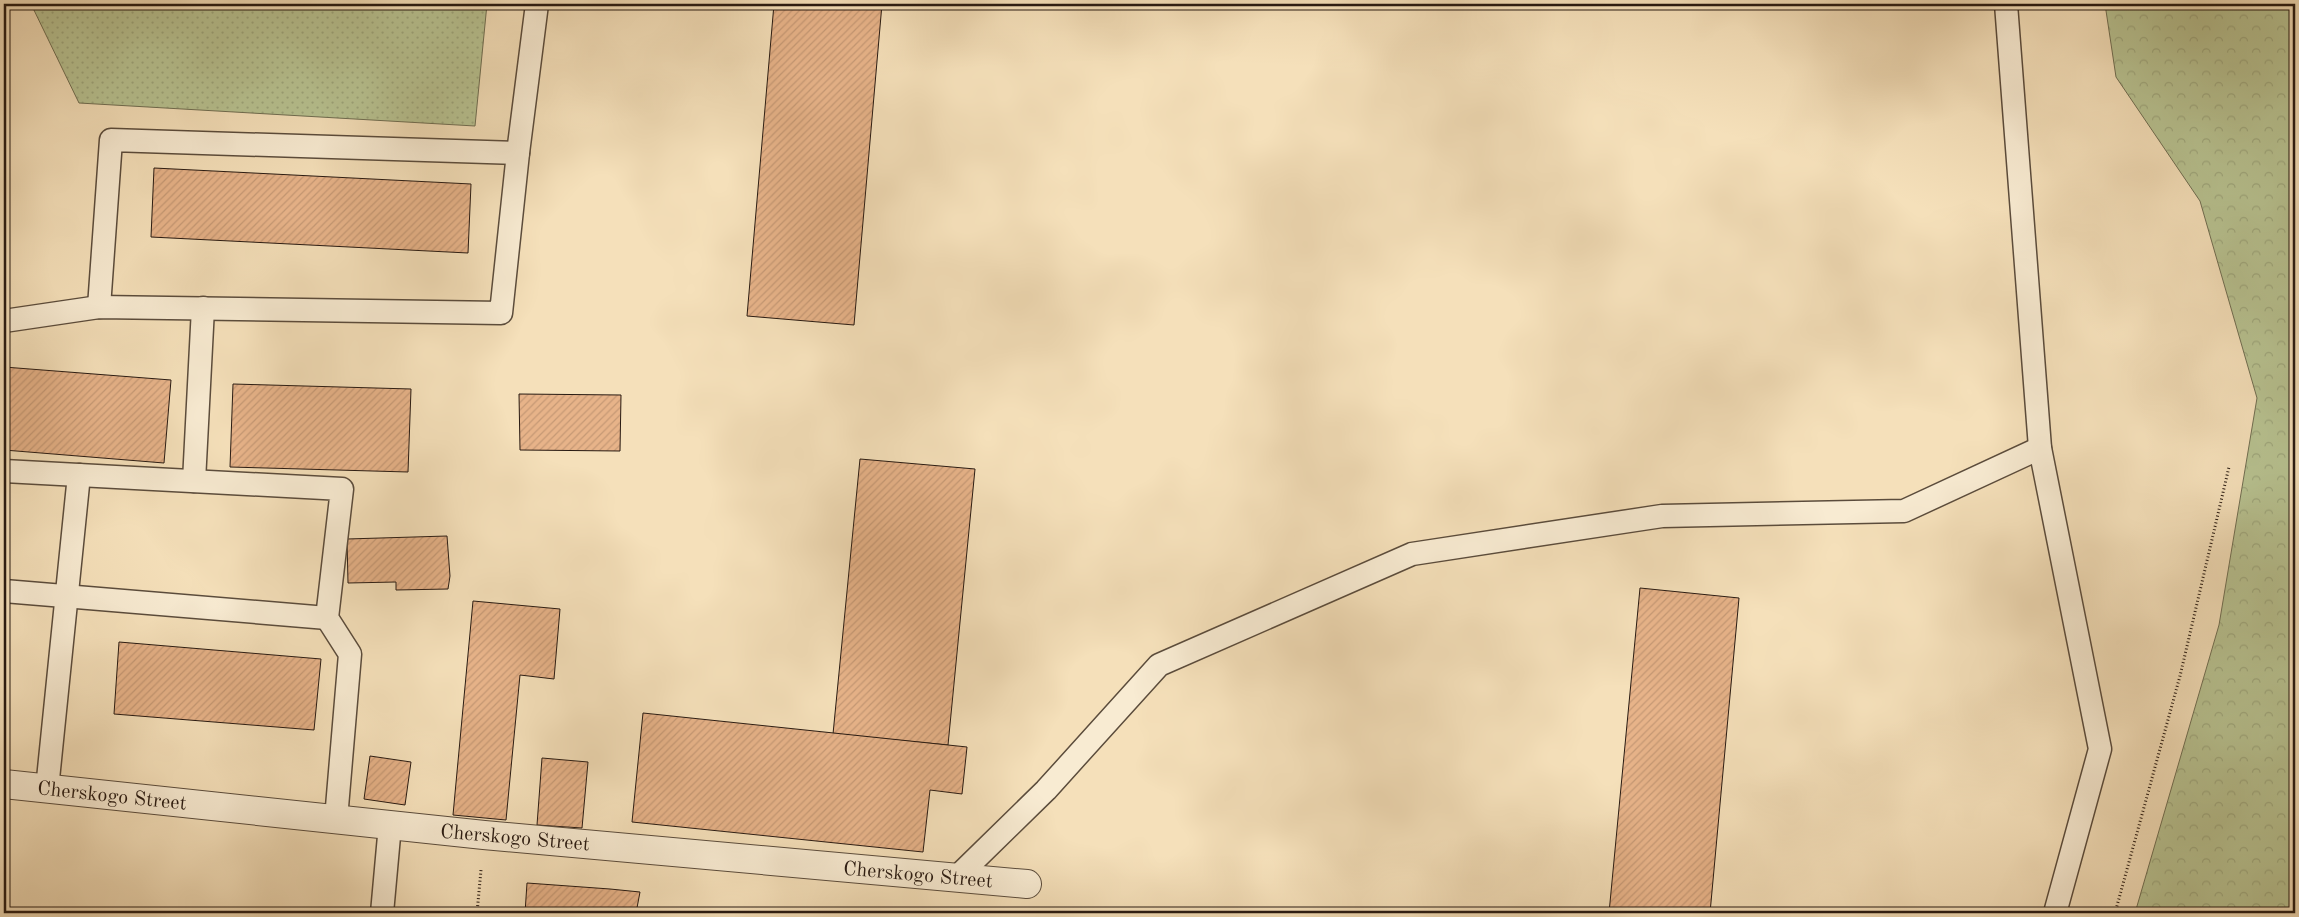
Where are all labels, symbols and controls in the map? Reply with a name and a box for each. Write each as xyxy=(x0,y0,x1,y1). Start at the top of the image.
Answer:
street label: Cherskogo Street xyxy=(36,779,187,815)
street label: Cherskogo Street xyxy=(439,822,590,855)
street label: Cherskogo Street xyxy=(842,859,993,892)

